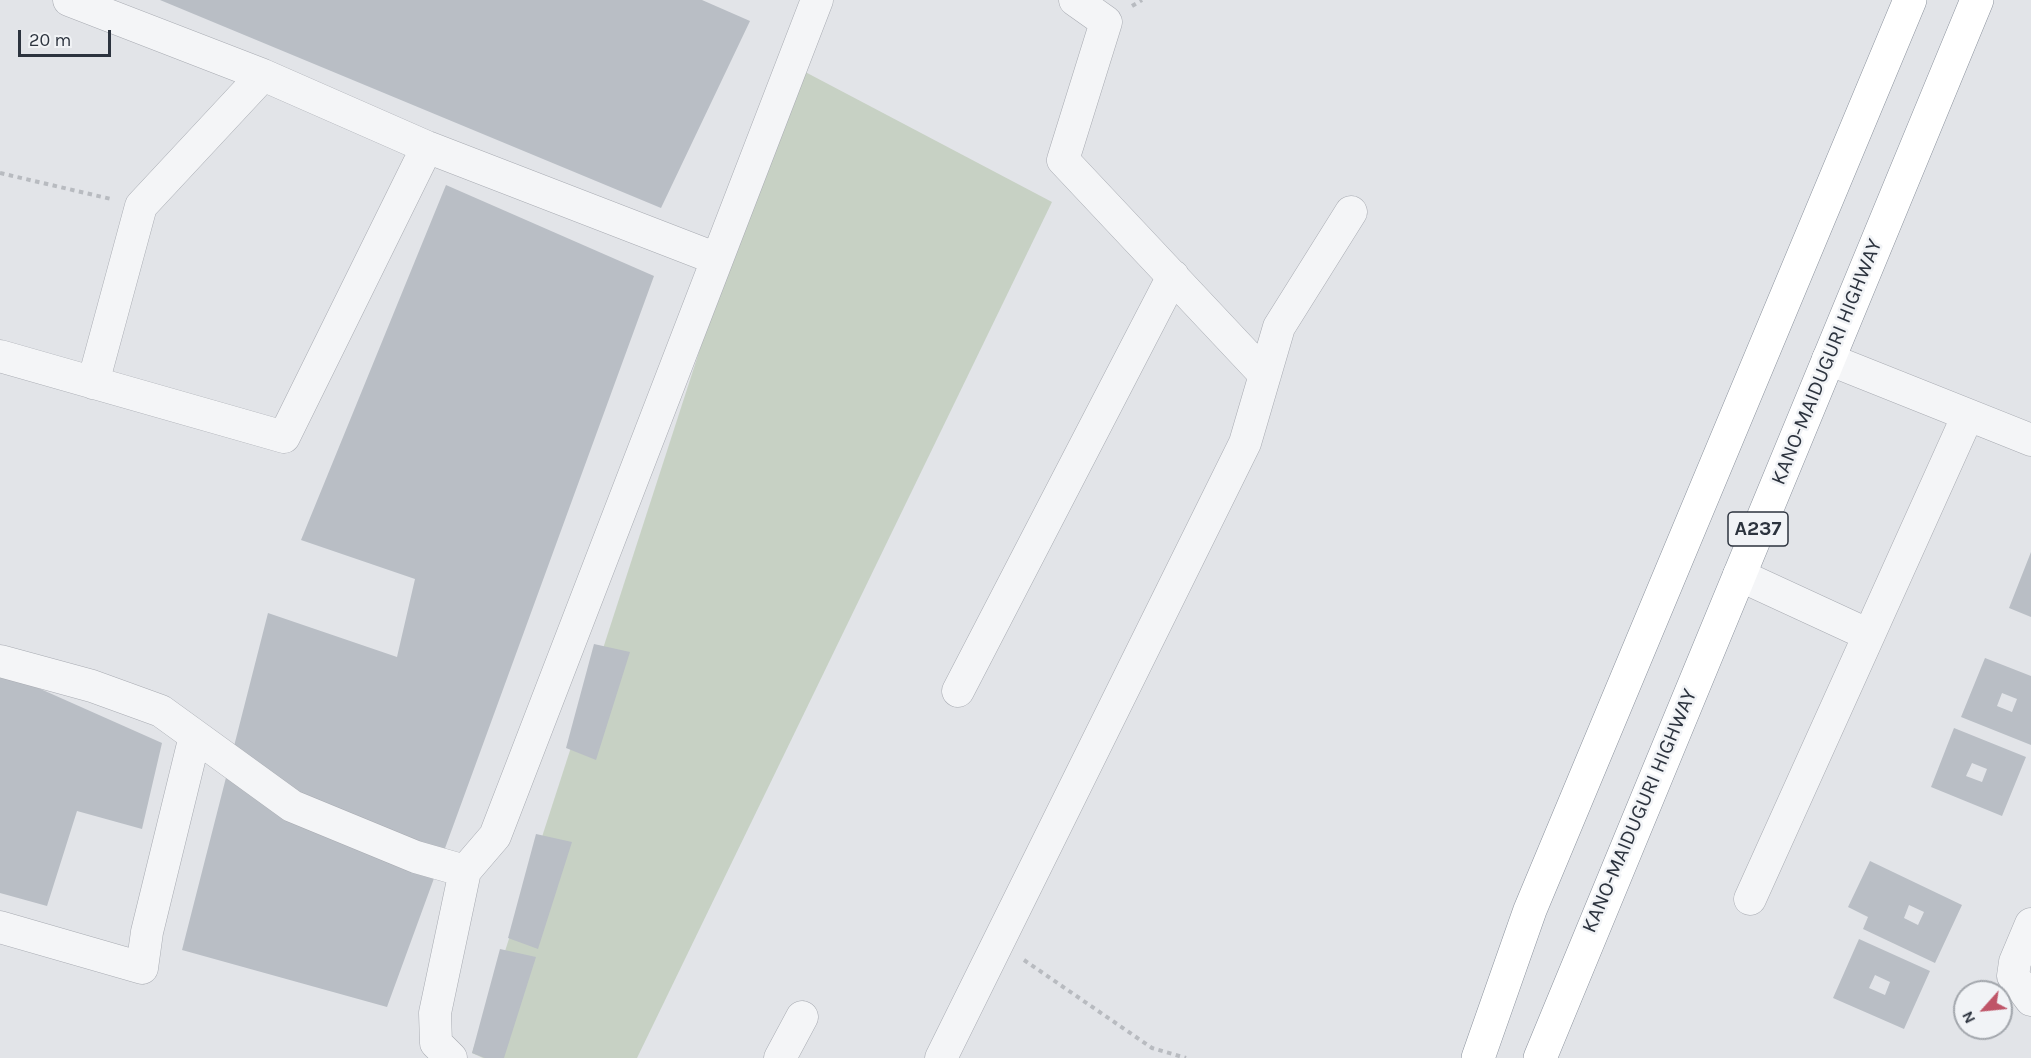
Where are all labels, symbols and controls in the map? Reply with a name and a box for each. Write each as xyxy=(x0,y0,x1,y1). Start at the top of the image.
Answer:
scale bar xyxy=(21,18,114,56)
text: 20 m xyxy=(29,29,71,51)
street label: KANO-MAIDUGURI HIGHWAY xyxy=(1766,235,1888,489)
road number: A237 xyxy=(1728,512,1788,546)
street label: KANO-MAIDUGURI HIGHWAY xyxy=(1577,685,1703,937)
north arrow xyxy=(1953,980,2013,1040)
text: N xyxy=(1957,1008,1979,1027)

